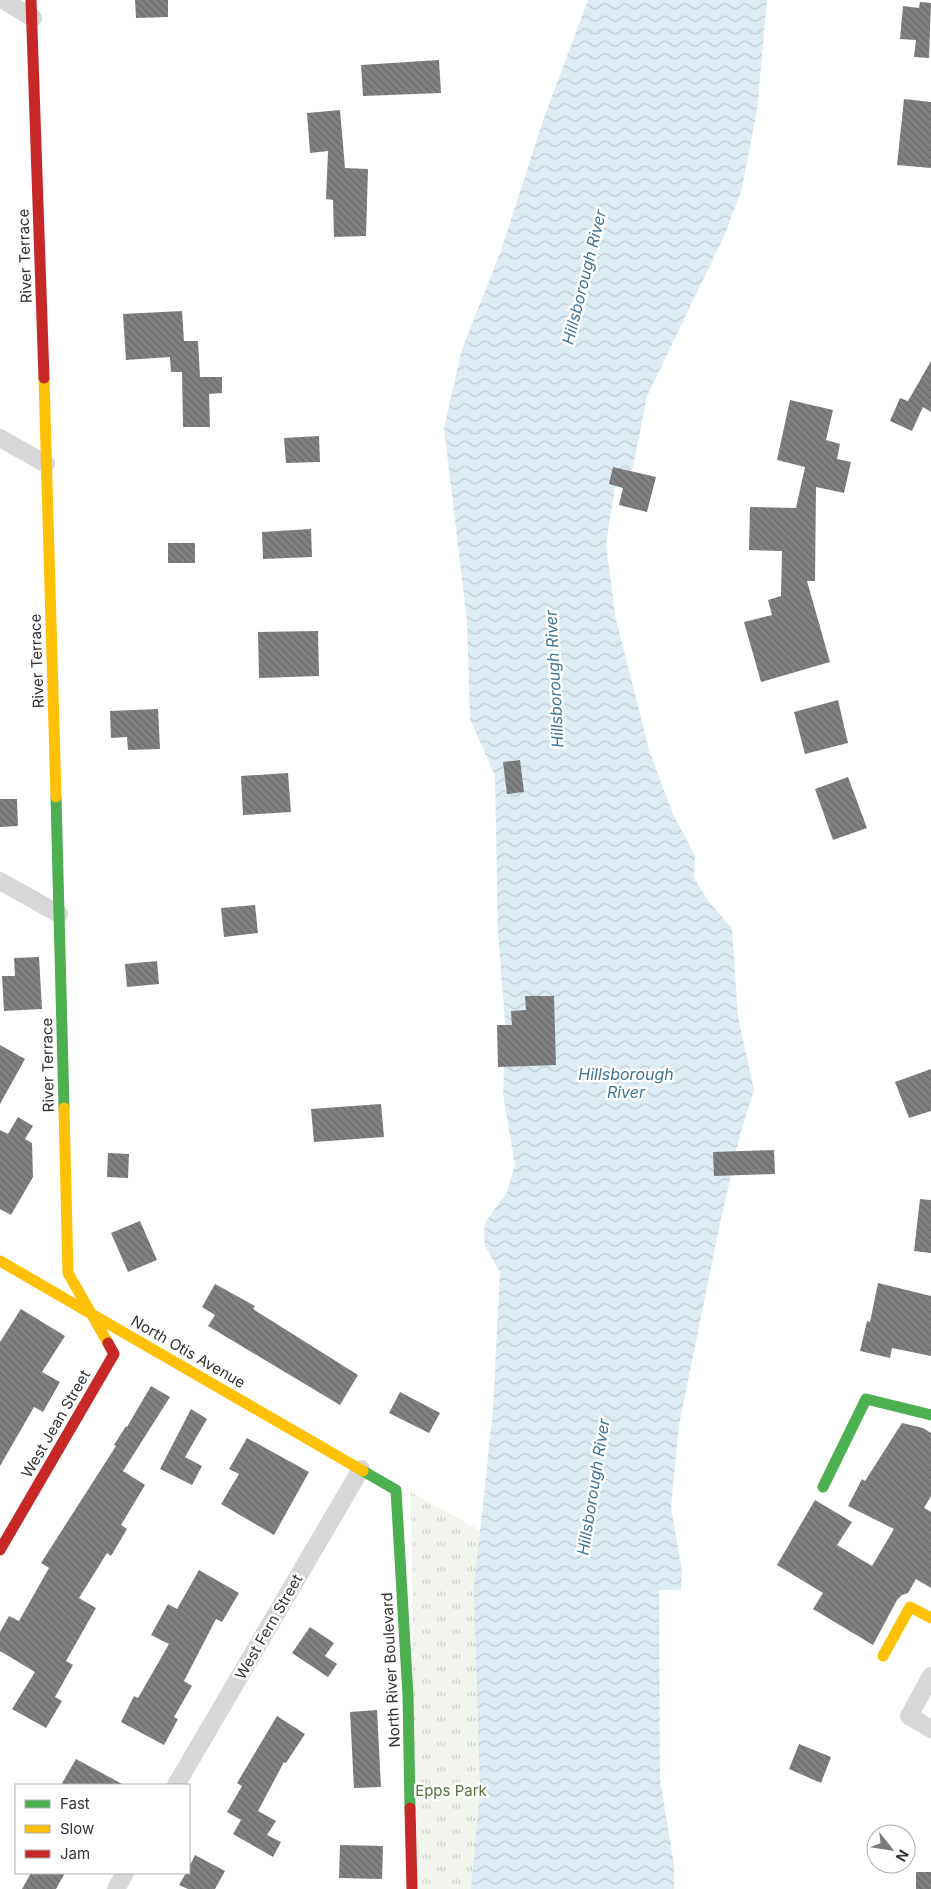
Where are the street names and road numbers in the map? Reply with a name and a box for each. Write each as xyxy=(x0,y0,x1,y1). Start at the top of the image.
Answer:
street label: River Terrace xyxy=(13,208,36,304)
street label: River Terrace xyxy=(25,613,48,709)
street label: River Terrace xyxy=(37,1018,58,1112)
street label: North Otis Avenue xyxy=(128,1311,249,1392)
street label: West Jean Street xyxy=(17,1366,94,1481)
street label: West Fern Street xyxy=(231,1571,306,1683)
street label: North River Boulevard xyxy=(377,1592,404,1748)

